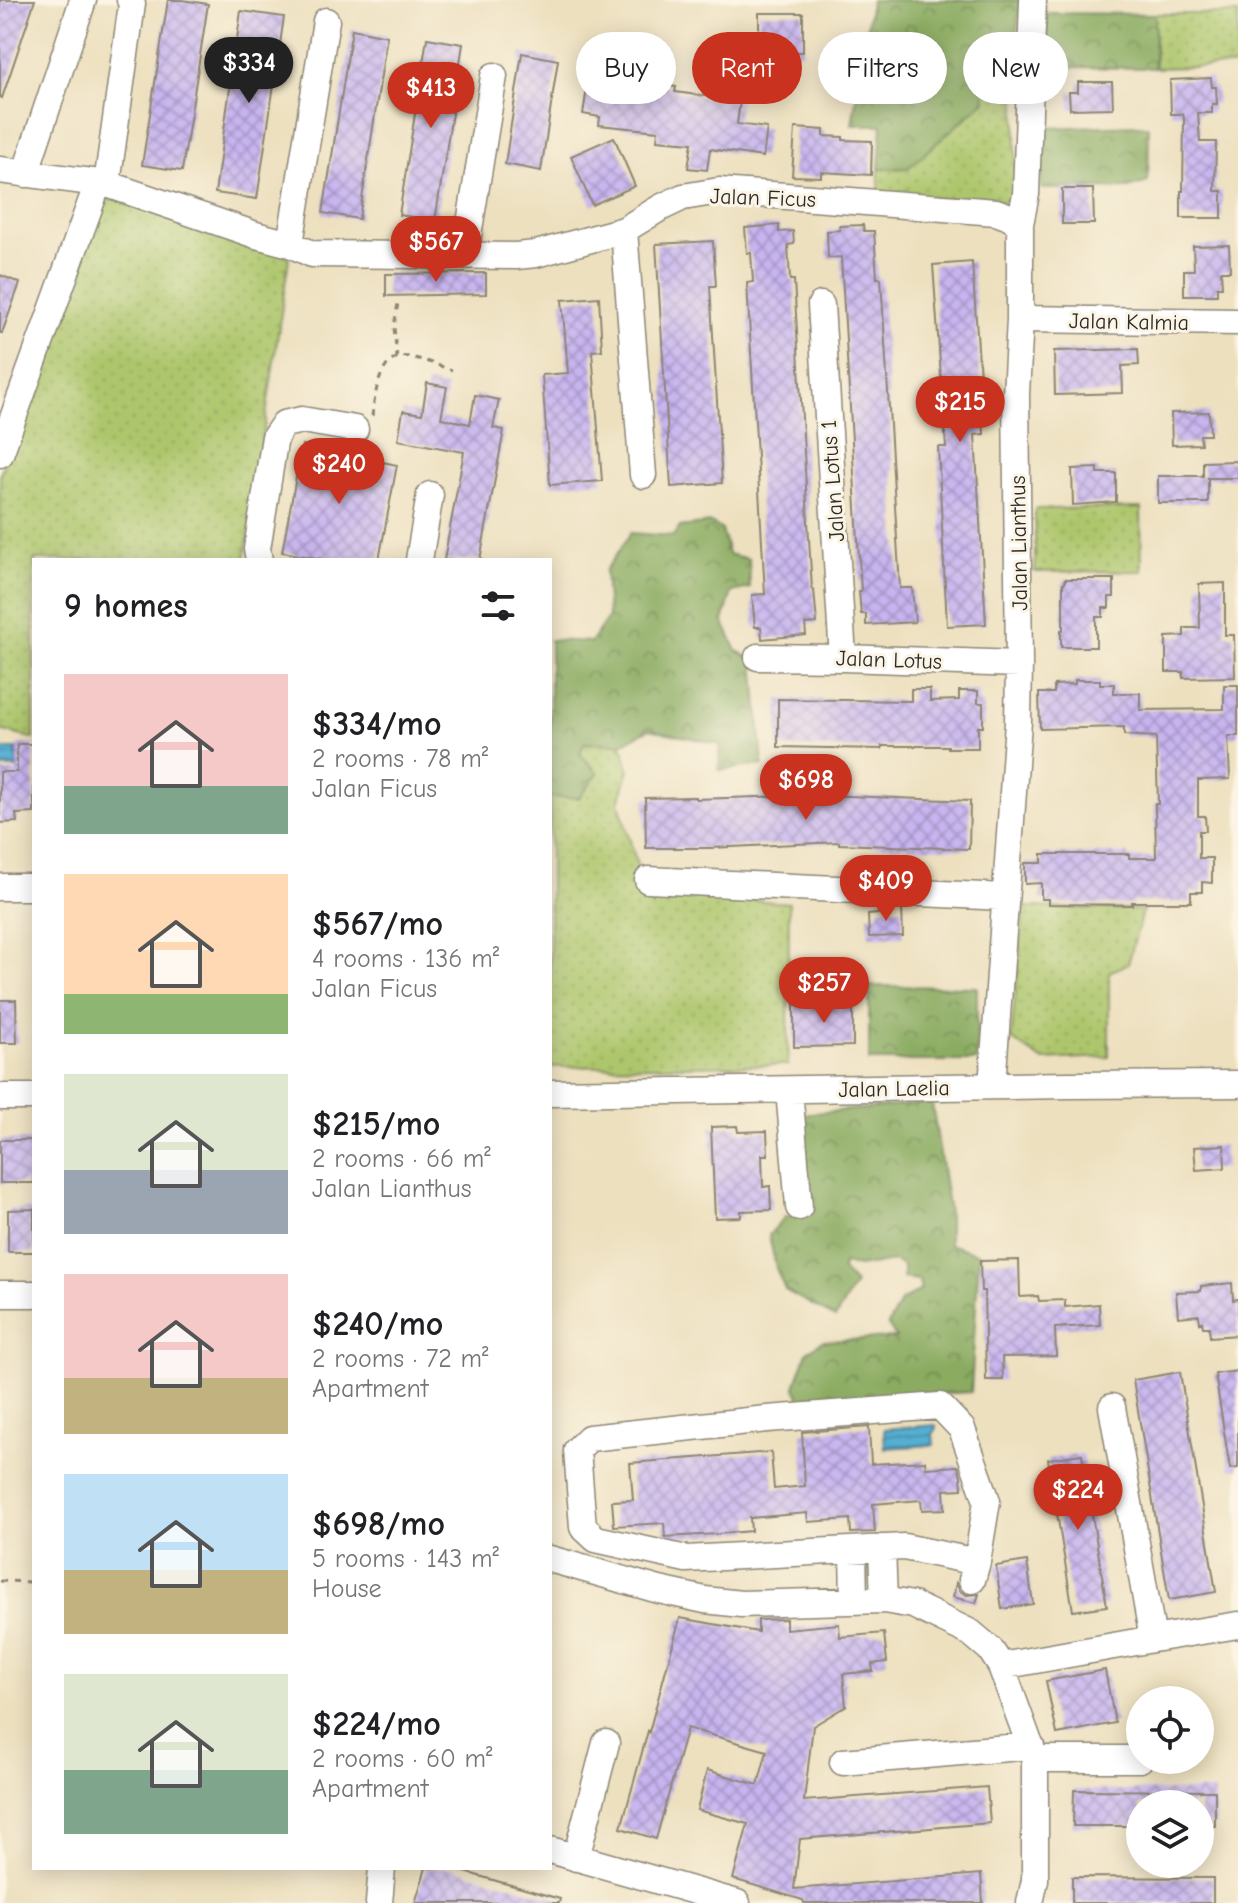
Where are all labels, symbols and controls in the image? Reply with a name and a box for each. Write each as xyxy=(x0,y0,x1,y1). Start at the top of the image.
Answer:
chip: Buy xyxy=(576,32,676,104)
chip: Rent xyxy=(692,32,802,104)
chip: Filters xyxy=(818,32,947,104)
chip: New xyxy=(963,32,1068,104)
pin: $334 xyxy=(202,37,296,105)
text: $334 xyxy=(222,48,276,78)
pin: $413 xyxy=(384,62,478,130)
text: $413 xyxy=(406,73,456,103)
street label: Jalan Ficus xyxy=(710,183,816,213)
pin: $567 xyxy=(389,216,483,284)
text: $567 xyxy=(409,227,463,257)
street label: Jalan Kalmia xyxy=(1069,308,1189,336)
pin: $215 xyxy=(913,376,1007,444)
text: $215 xyxy=(934,387,986,417)
street label: Jalan Lotus 1 xyxy=(816,419,850,543)
pin: $240 xyxy=(292,438,386,506)
text: $240 xyxy=(312,449,366,479)
street label: Jalan Lianthus xyxy=(1005,475,1033,611)
icon: filters xyxy=(476,584,520,628)
text: 9 homes xyxy=(64,586,188,626)
street label: Jalan Lotus xyxy=(836,645,942,675)
text: $334/mo xyxy=(312,704,441,744)
icon: home xyxy=(128,706,224,802)
text: 2 rooms · 78 m² xyxy=(312,744,488,774)
pin: $698 xyxy=(759,754,853,822)
text: $698 xyxy=(778,765,834,795)
text: Jalan Ficus xyxy=(312,774,437,804)
pin: $409 xyxy=(839,855,933,923)
text: $409 xyxy=(858,866,914,896)
text: $567/mo xyxy=(312,904,443,944)
icon: home xyxy=(128,906,224,1002)
text: 4 rooms · 136 m² xyxy=(312,944,499,974)
pin: $257 xyxy=(777,957,871,1025)
text: $257 xyxy=(797,968,851,998)
text: Jalan Ficus xyxy=(312,974,437,1004)
street label: Jalan Laelia xyxy=(838,1075,950,1103)
text: $215/mo xyxy=(312,1104,440,1144)
icon: home xyxy=(128,1106,224,1202)
text: 2 rooms · 66 m² xyxy=(312,1144,491,1174)
text: Jalan Lianthus xyxy=(312,1174,472,1204)
text: $240/mo xyxy=(312,1304,443,1344)
icon: home xyxy=(128,1306,224,1402)
text: 2 rooms · 72 m² xyxy=(312,1344,489,1374)
text: Apartment xyxy=(312,1374,428,1404)
pin: $224 xyxy=(1031,1464,1125,1532)
text: $224 xyxy=(1052,1475,1104,1505)
text: $698/mo xyxy=(312,1504,445,1544)
icon: home xyxy=(128,1506,224,1602)
text: 5 rooms · 143 m² xyxy=(312,1544,499,1574)
text: House xyxy=(312,1574,382,1604)
map controls xyxy=(1126,1686,1214,1878)
button: locate xyxy=(1126,1686,1214,1774)
text: $224/mo xyxy=(312,1704,441,1744)
icon: home xyxy=(128,1706,224,1802)
text: 2 rooms · 60 m² xyxy=(312,1744,493,1774)
text: Apartment xyxy=(312,1774,428,1804)
button: layers xyxy=(1126,1790,1214,1878)

